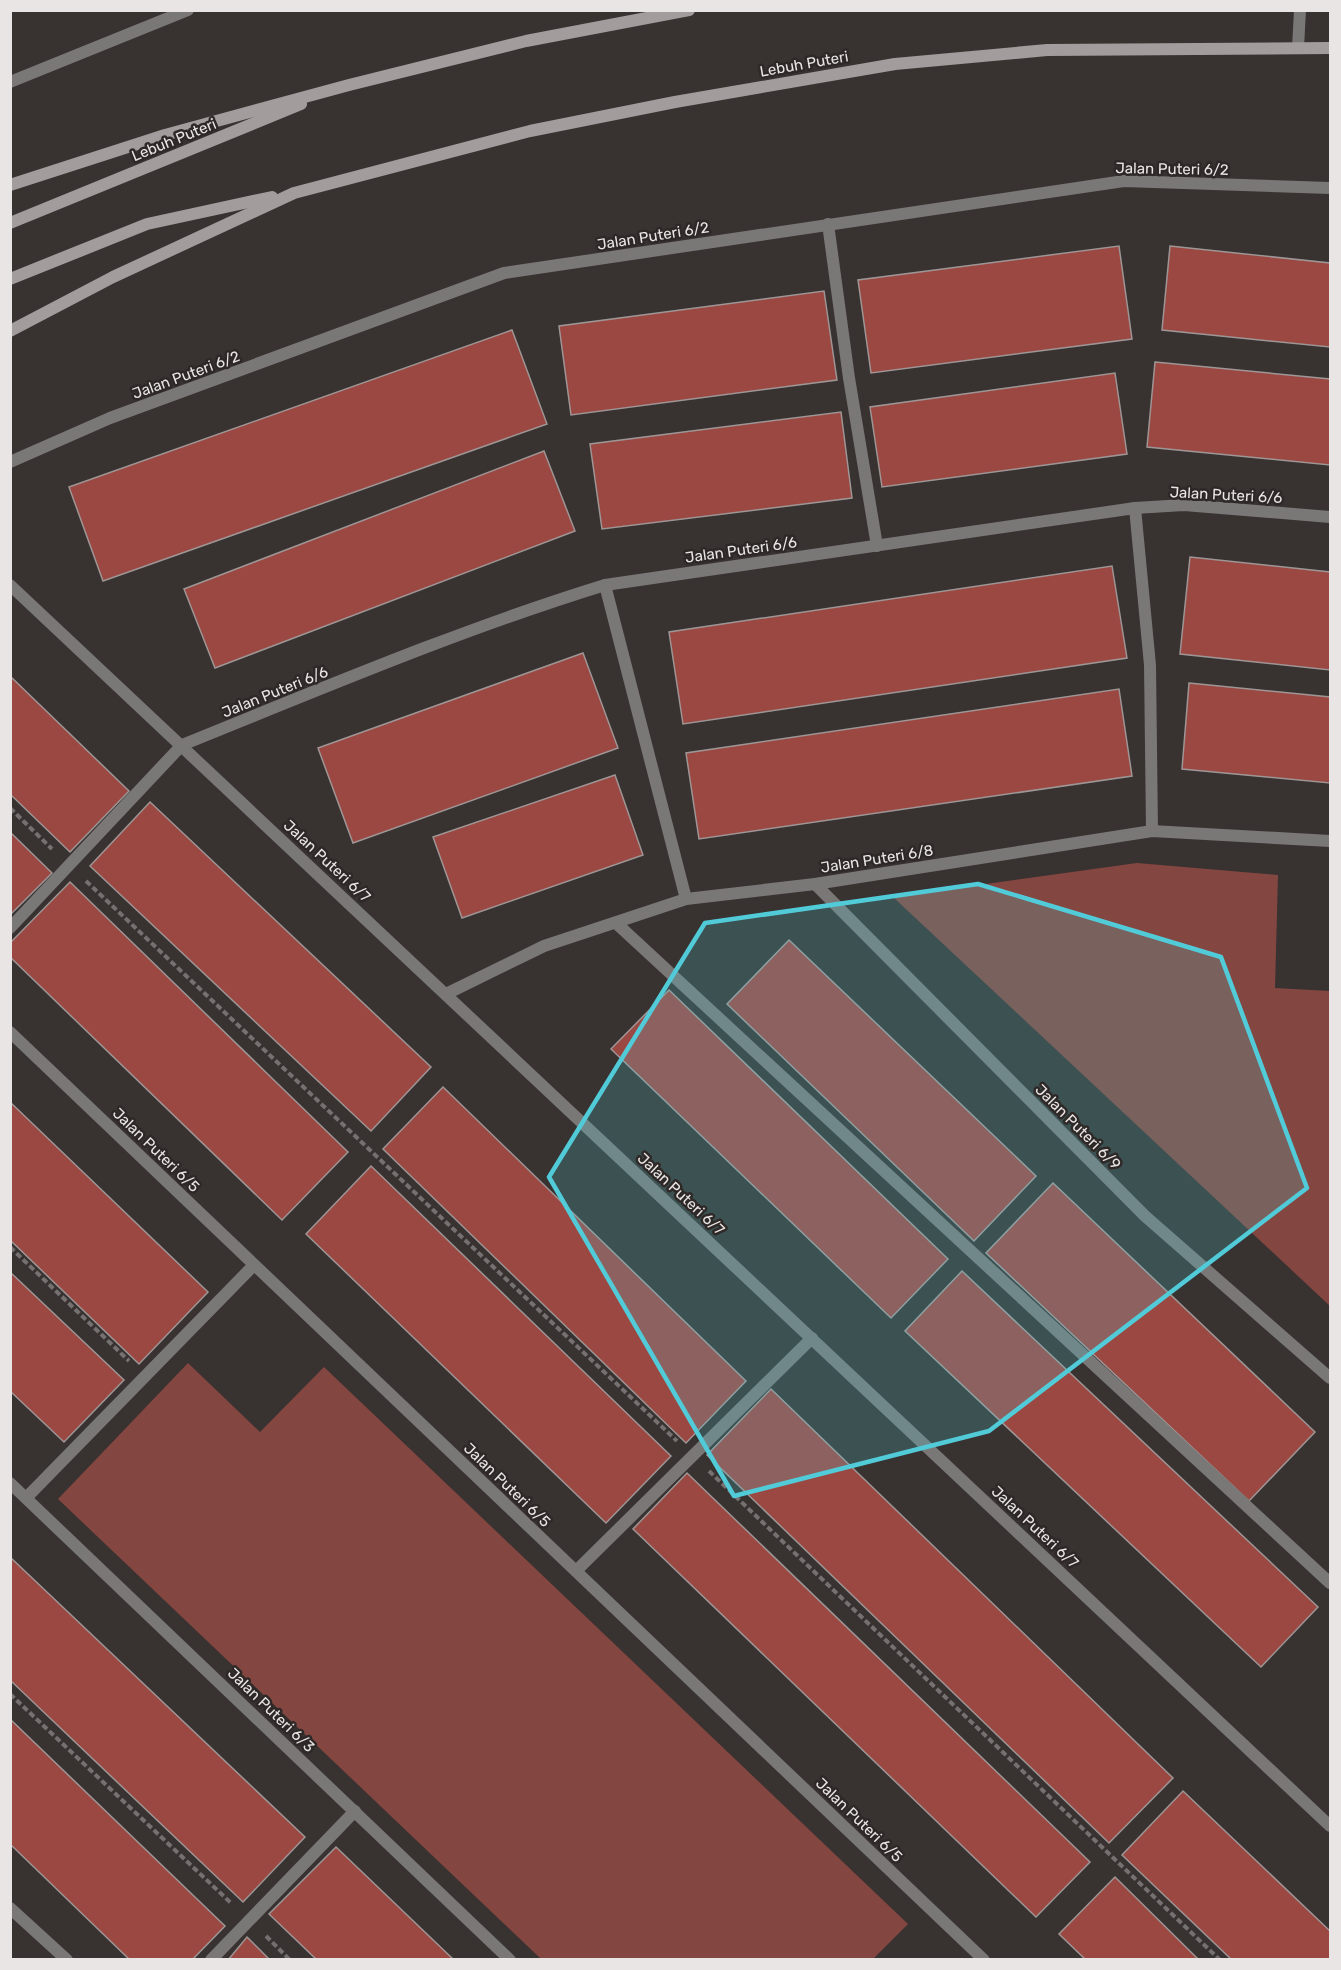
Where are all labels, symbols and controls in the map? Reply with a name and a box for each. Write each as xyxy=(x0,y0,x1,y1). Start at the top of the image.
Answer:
street label: Lebuh Puteri xyxy=(758,47,850,81)
street label: Lebuh Puteri xyxy=(129,115,219,165)
street label: Jalan Puteri 6/2 xyxy=(1115,159,1229,179)
street label: Jalan Puteri 6/2 xyxy=(596,218,710,254)
street label: Jalan Puteri 6/2 xyxy=(130,347,242,403)
street label: Jalan Puteri 6/6 xyxy=(1169,483,1283,507)
street label: Jalan Puteri 6/6 xyxy=(684,533,798,567)
street label: Jalan Puteri 6/6 xyxy=(219,663,331,721)
street label: Jalan Puteri 6/7 xyxy=(280,816,374,906)
street label: Jalan Puteri 6/8 xyxy=(819,841,935,877)
street label: Jalan Puteri 6/9 xyxy=(1032,1081,1125,1174)
street label: Jalan Puteri 6/5 xyxy=(109,1104,203,1196)
street label: Jalan Puteri 6/7 xyxy=(634,1149,728,1239)
street label: Jalan Puteri 6/5 xyxy=(460,1439,554,1531)
street label: Jalan Puteri 6/7 xyxy=(988,1482,1082,1572)
street label: Jalan Puteri 6/3 xyxy=(224,1664,318,1756)
street label: Jalan Puteri 6/5 xyxy=(812,1774,906,1866)

